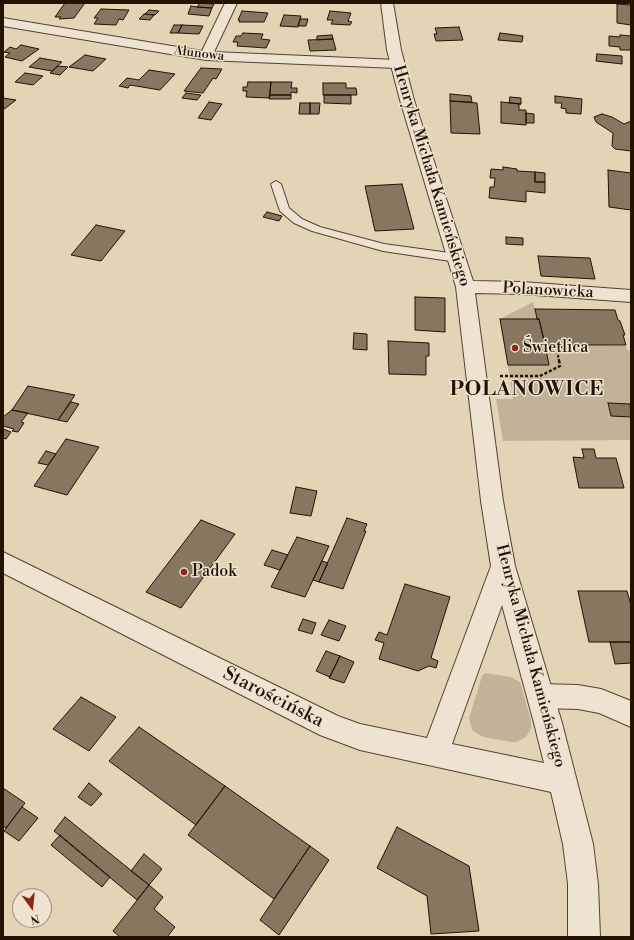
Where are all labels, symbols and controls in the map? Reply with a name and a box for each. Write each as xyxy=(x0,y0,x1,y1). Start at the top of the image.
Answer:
street label: Ałunowa xyxy=(173,43,225,65)
street label: Henryka Michała Kamieńskiego xyxy=(388,63,474,289)
street label: Polanowicka xyxy=(502,279,594,303)
place label: Świetlica xyxy=(523,338,588,358)
marker: Świetlica xyxy=(510,343,520,353)
district label: POLANOWICE xyxy=(450,378,604,402)
street label: Henryka Michała Kamieńskiego xyxy=(491,542,569,770)
place label: Padok xyxy=(192,562,237,582)
marker: Padok xyxy=(179,567,189,577)
street label: Starościńska xyxy=(219,663,327,733)
north arrow xyxy=(12,888,52,928)
text: N xyxy=(29,911,41,927)

